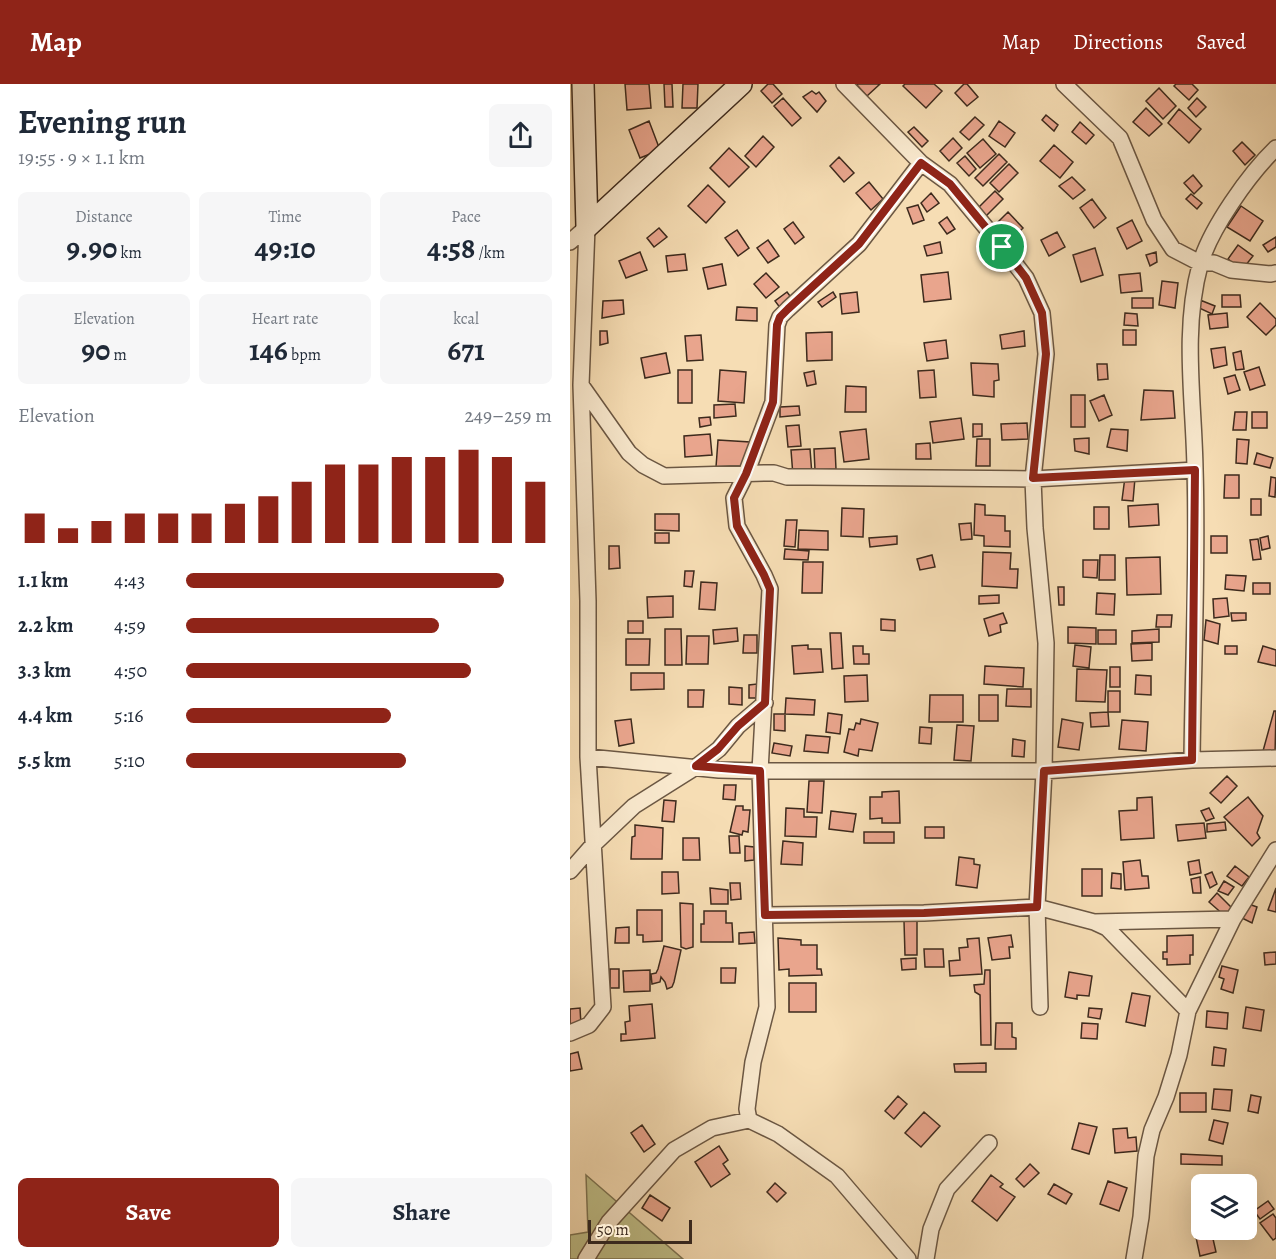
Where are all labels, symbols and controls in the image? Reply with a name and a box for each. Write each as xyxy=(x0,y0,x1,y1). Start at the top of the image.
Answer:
text: Map xyxy=(30,23,82,61)
text: Map xyxy=(1002,28,1040,56)
text: Directions xyxy=(1073,28,1163,56)
text: Saved xyxy=(1196,28,1246,56)
text: Evening run xyxy=(18,99,187,144)
button: share xyxy=(489,104,552,167)
text: 19:55 · 9 × 1.1 km xyxy=(18,144,145,171)
text: Distance xyxy=(75,206,133,228)
text: Time xyxy=(268,206,302,228)
text: Pace xyxy=(451,206,481,228)
pin xyxy=(976,221,1027,272)
text: 9.90 xyxy=(66,228,117,268)
text: 49:10 xyxy=(255,228,315,268)
text: 4:58 xyxy=(427,228,475,268)
icon: arrive xyxy=(985,230,1018,263)
text: km xyxy=(117,242,142,264)
text: /km xyxy=(475,242,505,264)
text: Elevation xyxy=(73,308,135,330)
text: Heart rate xyxy=(252,308,318,330)
text: kcal xyxy=(453,308,479,330)
text: 90 xyxy=(81,330,110,370)
text: 146 xyxy=(249,330,288,370)
text: 671 xyxy=(447,330,485,370)
text: m xyxy=(110,344,127,366)
text: bpm xyxy=(288,344,321,366)
text: Elevation xyxy=(18,402,95,429)
text: 249–259 m xyxy=(464,402,552,429)
text: 1.1 km xyxy=(18,567,68,594)
text: 4:43 xyxy=(114,567,145,594)
text: 2.2 km xyxy=(18,612,73,639)
text: 4:59 xyxy=(114,612,146,639)
text: 3.3 km xyxy=(18,657,71,684)
text: 4:50 xyxy=(114,657,147,684)
text: 4.4 km xyxy=(18,702,73,729)
text: 5:16 xyxy=(114,702,143,729)
text: 5.5 km xyxy=(18,747,71,774)
text: 5:10 xyxy=(114,747,145,774)
map controls xyxy=(1191,1174,1257,1240)
button: layers xyxy=(1191,1174,1257,1240)
button: Save xyxy=(18,1178,279,1247)
button: Share xyxy=(291,1178,552,1247)
scale bar xyxy=(588,1217,692,1244)
text: 50 m xyxy=(597,1219,629,1241)

